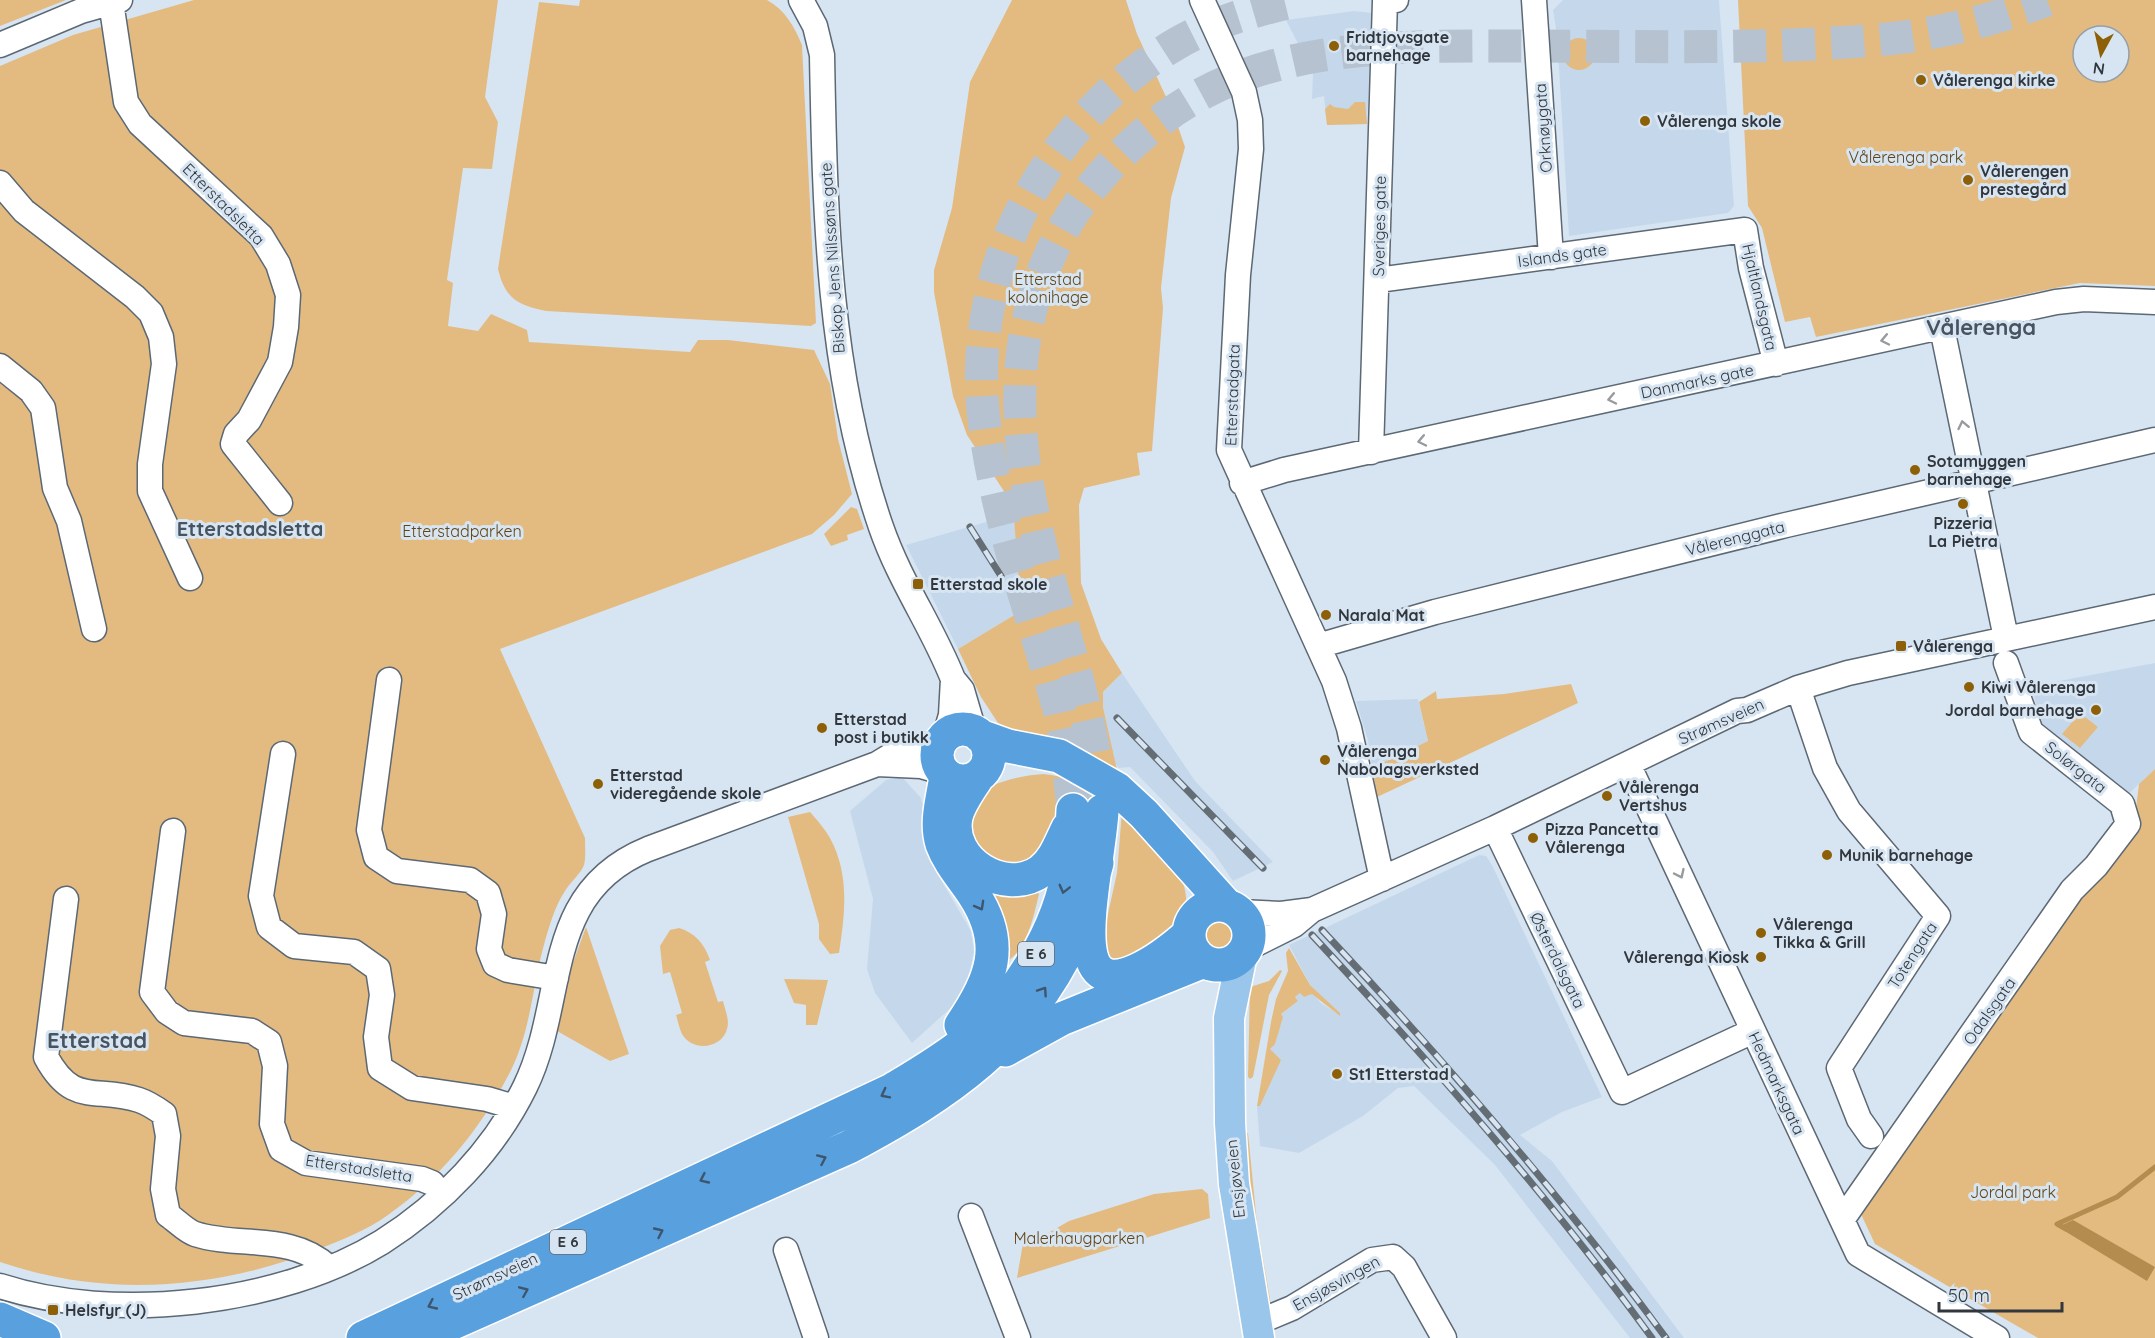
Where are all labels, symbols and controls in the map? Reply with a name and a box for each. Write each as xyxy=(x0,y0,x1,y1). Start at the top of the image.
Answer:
north arrow xyxy=(2071,24,2131,84)
place label: Fridtjovsgate barnehage xyxy=(1346,27,1449,65)
marker: Fridtjovsgate barnehage xyxy=(1327,39,1341,53)
text: N xyxy=(2092,58,2106,80)
place label: Vålerenga kirke xyxy=(1933,70,2056,90)
marker: Vålerenga kirke xyxy=(1914,73,1928,87)
street label: Orknøygata xyxy=(1530,83,1556,173)
place label: Vålerenga skole xyxy=(1657,111,1782,131)
marker: Vålerenga skole xyxy=(1638,114,1652,128)
park label: Vålerenga park xyxy=(1849,147,1963,167)
street label: Etterstadsletta xyxy=(179,159,269,249)
place label: Vålerengen prestegård xyxy=(1980,161,2069,199)
street label: Biskop Jens Nilssøns gate xyxy=(815,162,849,354)
marker: Vålerengen prestegård xyxy=(1961,173,1975,187)
street label: Sveriges gate xyxy=(1368,176,1390,276)
street label: Islands gate xyxy=(1516,239,1608,271)
street label: Hjaltlandsgata xyxy=(1738,242,1782,352)
park label: Etterstad kolonihage xyxy=(1007,269,1089,307)
district label: Vålerenga xyxy=(1926,313,2036,341)
one-way arrow xyxy=(1880,332,1890,345)
street label: Etterstadgata xyxy=(1220,344,1244,446)
street label: Danmarks gate xyxy=(1639,359,1755,403)
one-way arrow xyxy=(1607,392,1617,405)
one-way arrow xyxy=(1957,420,1970,430)
one-way arrow xyxy=(1417,434,1427,447)
place label: Sotamyggen barnehage xyxy=(1927,451,2026,489)
marker: Sotamyggen barnehage xyxy=(1908,463,1922,477)
marker: Pizzeria La Pietra xyxy=(1956,497,1970,511)
place label: Pizzeria La Pietra xyxy=(1928,513,1998,551)
district label: Etterstadsletta xyxy=(177,516,323,541)
street label: Vålerenggata xyxy=(1683,516,1787,560)
park label: Etterstadparken xyxy=(402,521,522,541)
place label: Etterstad skole xyxy=(930,574,1047,594)
marker: Etterstad skole xyxy=(911,577,925,591)
place label: Narala Mat xyxy=(1338,605,1425,625)
marker: Narala Mat xyxy=(1319,608,1333,622)
place label: Vålerenga xyxy=(1913,636,1993,656)
marker: Vålerenga xyxy=(1894,639,1908,653)
place label: Kiwi Vålerenga xyxy=(1981,677,2096,697)
marker: Kiwi Vålerenga xyxy=(1962,680,1976,694)
street label: Strømsveien xyxy=(1675,693,1767,749)
place label: Jordal barnehage xyxy=(1945,700,2084,720)
marker: Jordal barnehage xyxy=(2089,703,2103,717)
place label: Etterstad post i butikk xyxy=(834,709,929,747)
marker: Etterstad post i butikk xyxy=(815,721,829,735)
street label: Solørgata xyxy=(2041,737,2111,797)
place label: Vålerenga Nabolagsverksted xyxy=(1337,741,1479,779)
marker: Vålerenga Nabolagsverksted xyxy=(1318,753,1332,767)
place label: Etterstad videregående skole xyxy=(610,765,761,803)
marker: Etterstad videregående skole xyxy=(591,777,605,791)
place label: Vålerenga Vertshus xyxy=(1619,777,1699,815)
marker: Vålerenga Vertshus xyxy=(1600,789,1614,803)
place label: Pizza Pancetta Vålerenga xyxy=(1545,819,1659,857)
marker: Pizza Pancetta Vålerenga xyxy=(1526,831,1540,845)
place label: Munik barnehage xyxy=(1839,845,1973,865)
marker: Munik barnehage xyxy=(1820,848,1834,862)
one-way arrow xyxy=(1672,867,1684,878)
one-way arrow xyxy=(1058,883,1071,893)
one-way arrow xyxy=(973,900,984,911)
street label: Østerdalsgata xyxy=(1526,909,1590,1011)
place label: Vålerenga Tikka & Grill xyxy=(1773,914,1866,952)
street label: Totengata xyxy=(1883,918,1941,992)
marker: Vålerenga Tikka & Grill xyxy=(1754,926,1768,940)
road number: E 6 xyxy=(1018,942,1054,966)
place label: Vålerenga Kiosk xyxy=(1623,947,1749,967)
marker: Vålerenga Kiosk xyxy=(1754,950,1768,964)
street label: Odalsgata xyxy=(1959,973,2019,1049)
one-way arrow xyxy=(1036,986,1047,997)
district label: Etterstad xyxy=(47,1026,147,1054)
street label: Hedmarksgata xyxy=(1744,1028,1810,1138)
place label: St1 Etterstad xyxy=(1349,1064,1449,1084)
marker: St1 Etterstad xyxy=(1330,1067,1344,1081)
one-way arrow xyxy=(880,1086,891,1098)
street label: Ensjøveien xyxy=(1221,1139,1249,1219)
street label: Etterstadsletta xyxy=(304,1150,414,1186)
one-way arrow xyxy=(815,1154,826,1166)
one-way arrow xyxy=(700,1172,711,1184)
park label: Jordal park xyxy=(1970,1182,2056,1202)
one-way arrow xyxy=(653,1227,664,1239)
park label: Malerhaugparken xyxy=(1013,1228,1145,1248)
road number: E 6 xyxy=(550,1230,586,1254)
street label: Strømsveien xyxy=(449,1248,541,1304)
street label: Ensjøsvingen xyxy=(1289,1251,1383,1315)
scale bar xyxy=(1939,1275,2062,1313)
text: 50 m xyxy=(1948,1284,1990,1307)
one-way arrow xyxy=(518,1286,529,1298)
one-way arrow xyxy=(428,1298,439,1310)
place label: Helsfyr (J) xyxy=(65,1300,146,1320)
marker: Helsfyr (J) xyxy=(46,1303,60,1317)

